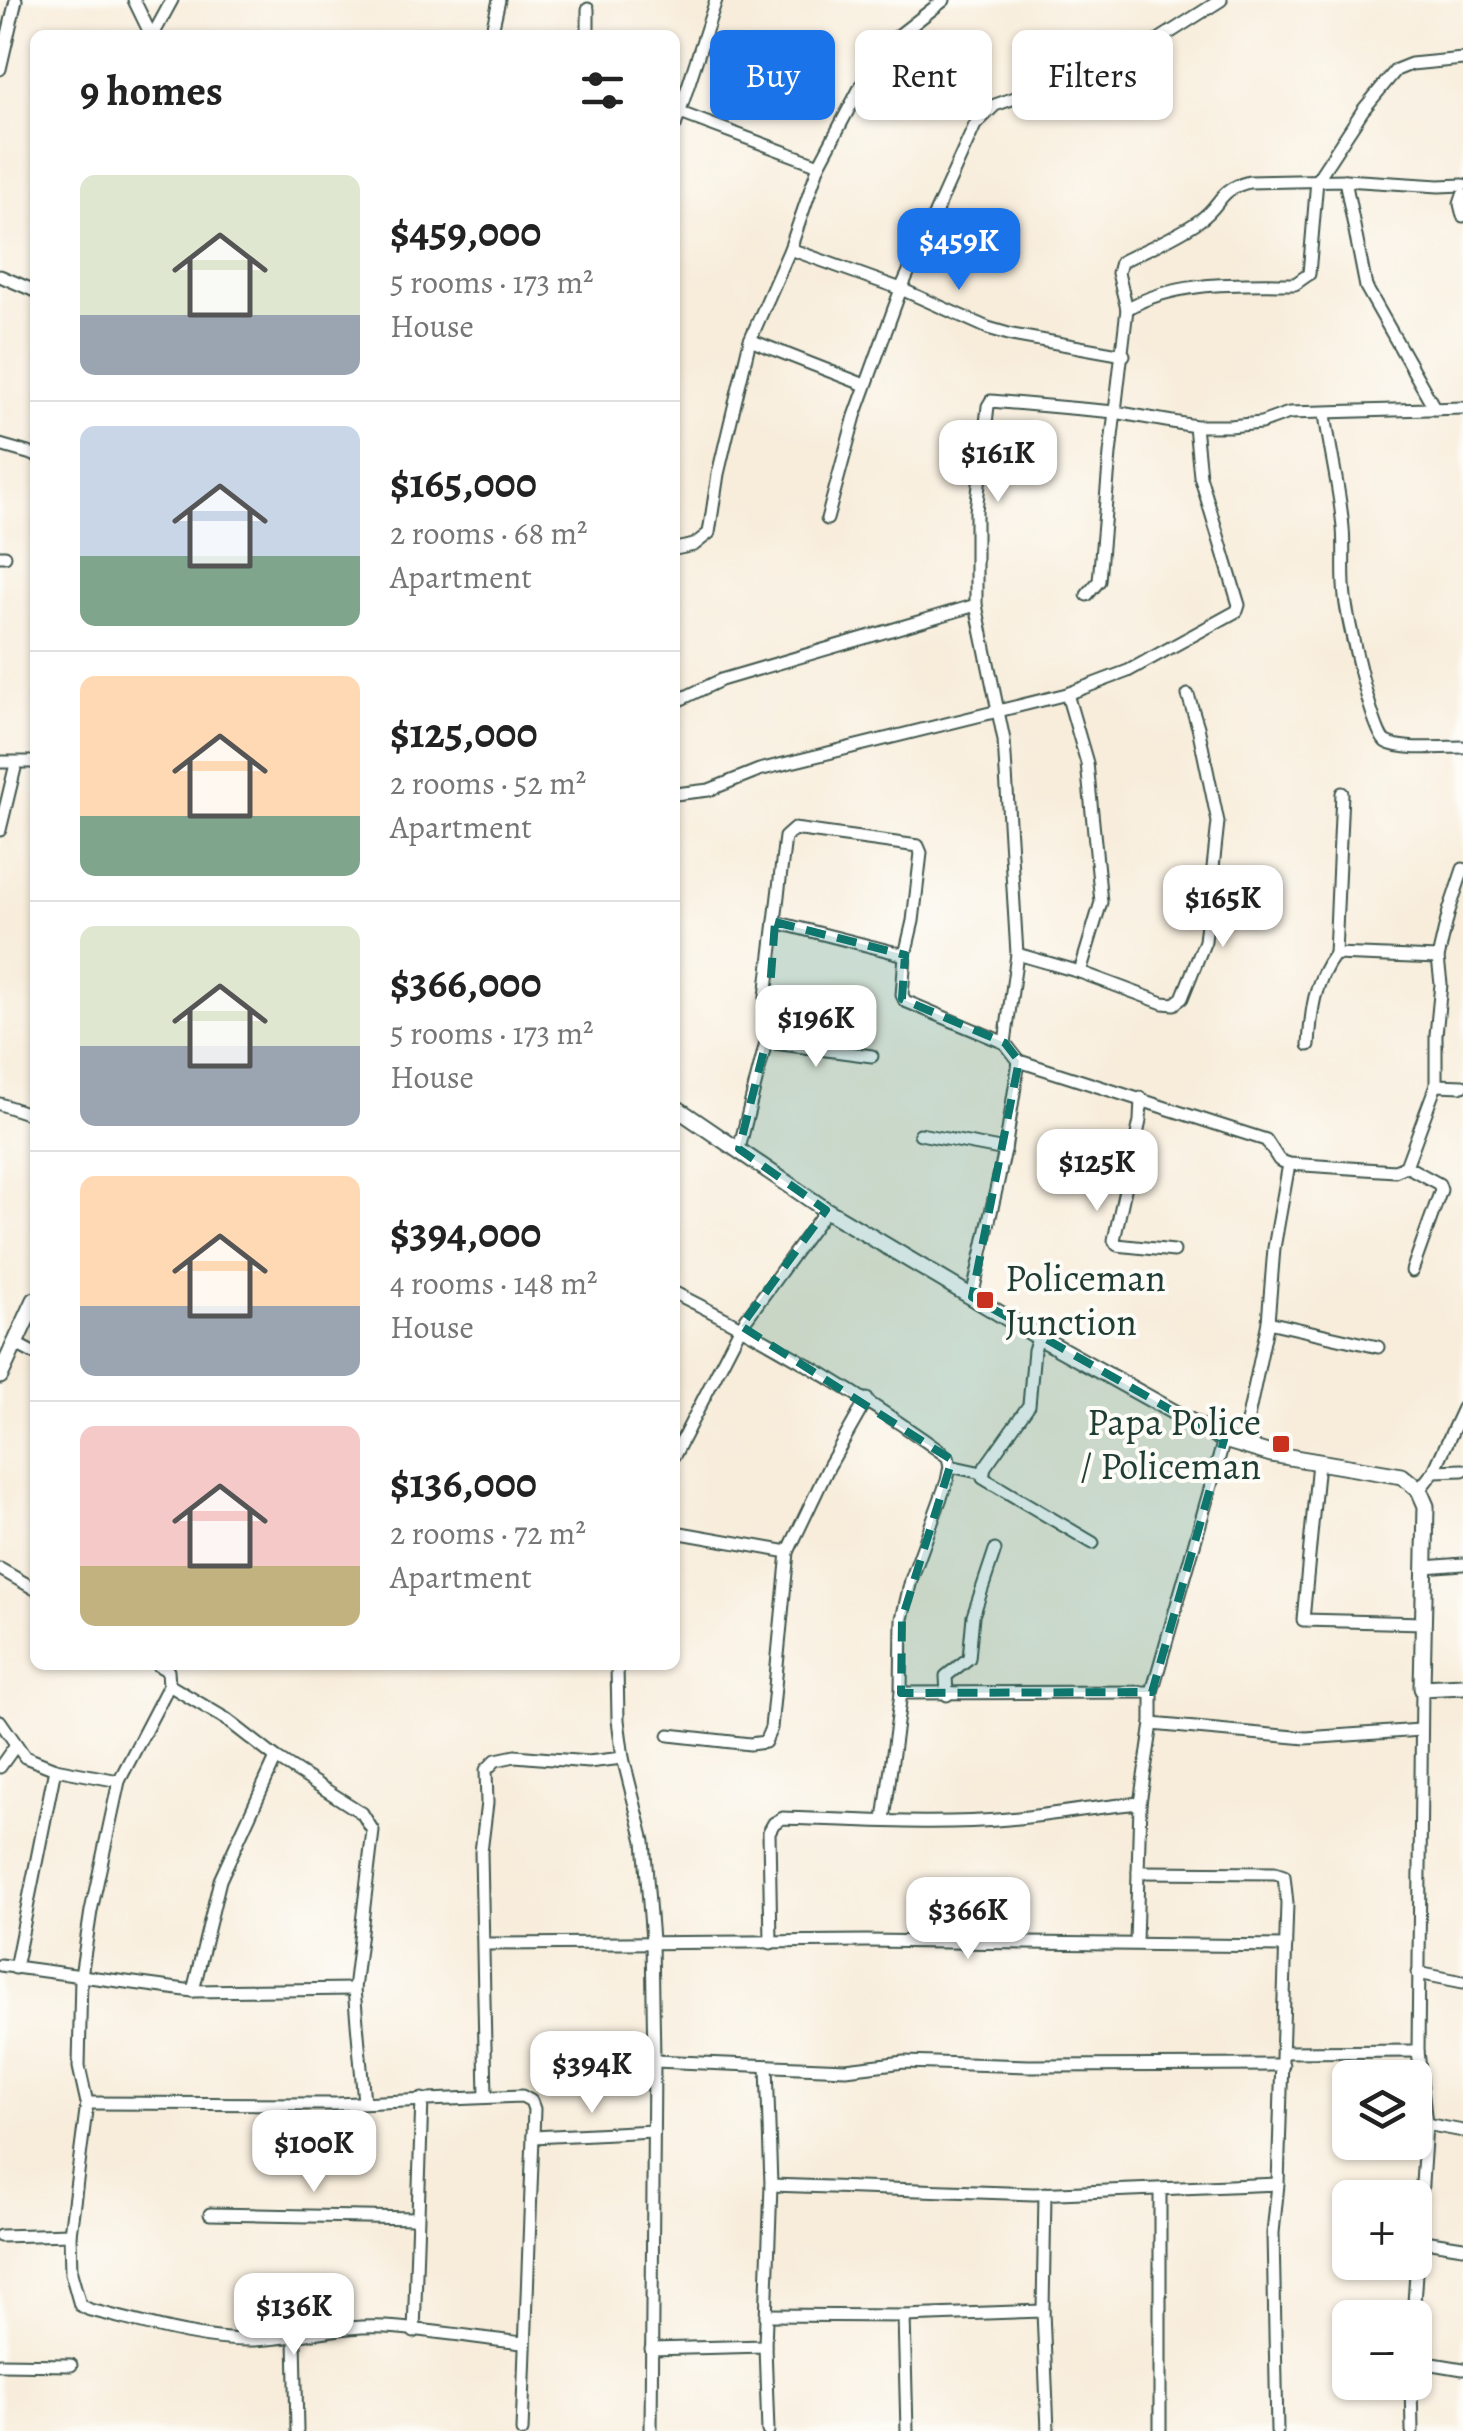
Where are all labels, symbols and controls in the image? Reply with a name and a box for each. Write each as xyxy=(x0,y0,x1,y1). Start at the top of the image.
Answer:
chip: Buy xyxy=(710,30,835,120)
chip: Rent xyxy=(855,30,992,120)
chip: Filters xyxy=(1012,30,1173,120)
text: 9 homes xyxy=(80,62,223,119)
icon: filters xyxy=(575,63,630,118)
text: $459,000 xyxy=(390,203,541,260)
pin: $459K xyxy=(889,208,1029,293)
icon: home xyxy=(160,215,280,335)
text: $459K xyxy=(919,218,999,262)
text: 5 rooms · 173 m² xyxy=(390,260,594,304)
text: House xyxy=(390,304,474,348)
pin: $161K xyxy=(928,420,1068,505)
text: $161K xyxy=(961,430,1035,474)
text: $165,000 xyxy=(390,454,537,511)
icon: home xyxy=(160,466,280,586)
text: 2 rooms · 68 m² xyxy=(390,511,588,555)
text: Apartment xyxy=(390,555,532,599)
text: $125,000 xyxy=(390,704,538,761)
icon: home xyxy=(160,716,280,836)
text: 2 rooms · 52 m² xyxy=(390,761,586,805)
text: Apartment xyxy=(390,805,532,849)
pin: $165K xyxy=(1153,865,1293,950)
text: $165K xyxy=(1185,875,1261,919)
text: $366,000 xyxy=(390,954,542,1011)
icon: home xyxy=(160,966,280,1086)
pin: $196K xyxy=(746,985,886,1070)
text: $196K xyxy=(777,995,855,1039)
text: 5 rooms · 173 m² xyxy=(390,1011,594,1055)
text: House xyxy=(390,1055,474,1099)
pin: $125K xyxy=(1027,1129,1167,1214)
text: $125K xyxy=(1059,1139,1135,1183)
text: $394,000 xyxy=(390,1204,542,1261)
icon: home xyxy=(160,1216,280,1336)
place label: Policeman Junction xyxy=(1005,1252,1166,1348)
text: 4 rooms · 148 m² xyxy=(390,1261,598,1305)
marker: Policeman Junction xyxy=(974,1289,996,1311)
text: House xyxy=(390,1305,474,1349)
place label: Papa Police / Policeman xyxy=(1080,1396,1261,1492)
marker: Papa Police / Policeman xyxy=(1270,1433,1292,1455)
text: $136,000 xyxy=(390,1454,537,1511)
icon: home xyxy=(160,1466,280,1586)
text: 2 rooms · 72 m² xyxy=(390,1511,586,1555)
text: Apartment xyxy=(390,1555,532,1599)
pin: $366K xyxy=(898,1877,1038,1962)
text: $366K xyxy=(928,1887,1008,1931)
pin: $394K xyxy=(522,2031,662,2116)
text: $394K xyxy=(552,2041,632,2085)
map controls xyxy=(1332,2060,1432,2400)
button: layers xyxy=(1332,2060,1432,2160)
pin: $100K xyxy=(244,2110,384,2195)
text: $100K xyxy=(274,2120,354,2164)
button: + xyxy=(1332,2180,1432,2280)
pin: $136K xyxy=(224,2273,364,2358)
text: $136K xyxy=(256,2283,332,2327)
button: − xyxy=(1332,2300,1432,2400)

